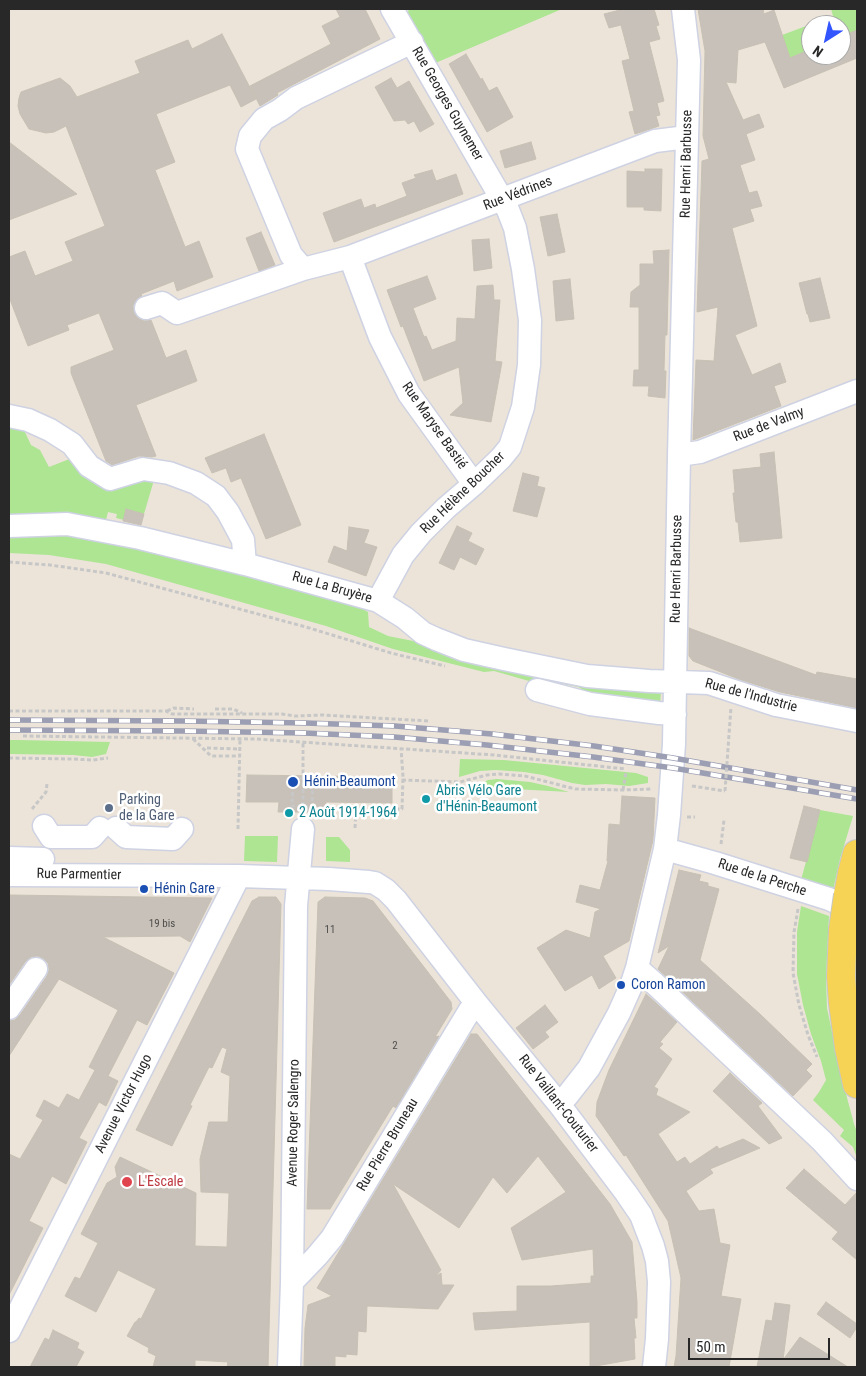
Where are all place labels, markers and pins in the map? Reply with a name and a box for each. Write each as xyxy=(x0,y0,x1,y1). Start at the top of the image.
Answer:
place label: Hénin-Beaumont xyxy=(304,774,396,790)
marker: Hénin-Beaumont xyxy=(286,775,300,789)
place label: Abris Vélo Gare d'Hénin-Beaumont xyxy=(436,783,537,816)
place label: Parking de la Gare xyxy=(119,792,175,824)
marker: Abris Vélo Gare d'Hénin-Beaumont xyxy=(420,793,432,805)
marker: Parking de la Gare xyxy=(103,802,115,814)
place label: 2 Août 1914-1964 xyxy=(299,805,397,821)
marker: 2 Août 1914-1964 xyxy=(283,807,295,819)
place label: Hénin Gare xyxy=(154,881,215,897)
marker: Hénin Gare xyxy=(138,883,150,895)
place label: Coron Ramon xyxy=(631,977,706,993)
marker: Coron Ramon xyxy=(615,979,627,991)
place label: L'Escale xyxy=(138,1174,183,1190)
marker: L'Escale xyxy=(120,1175,134,1189)

